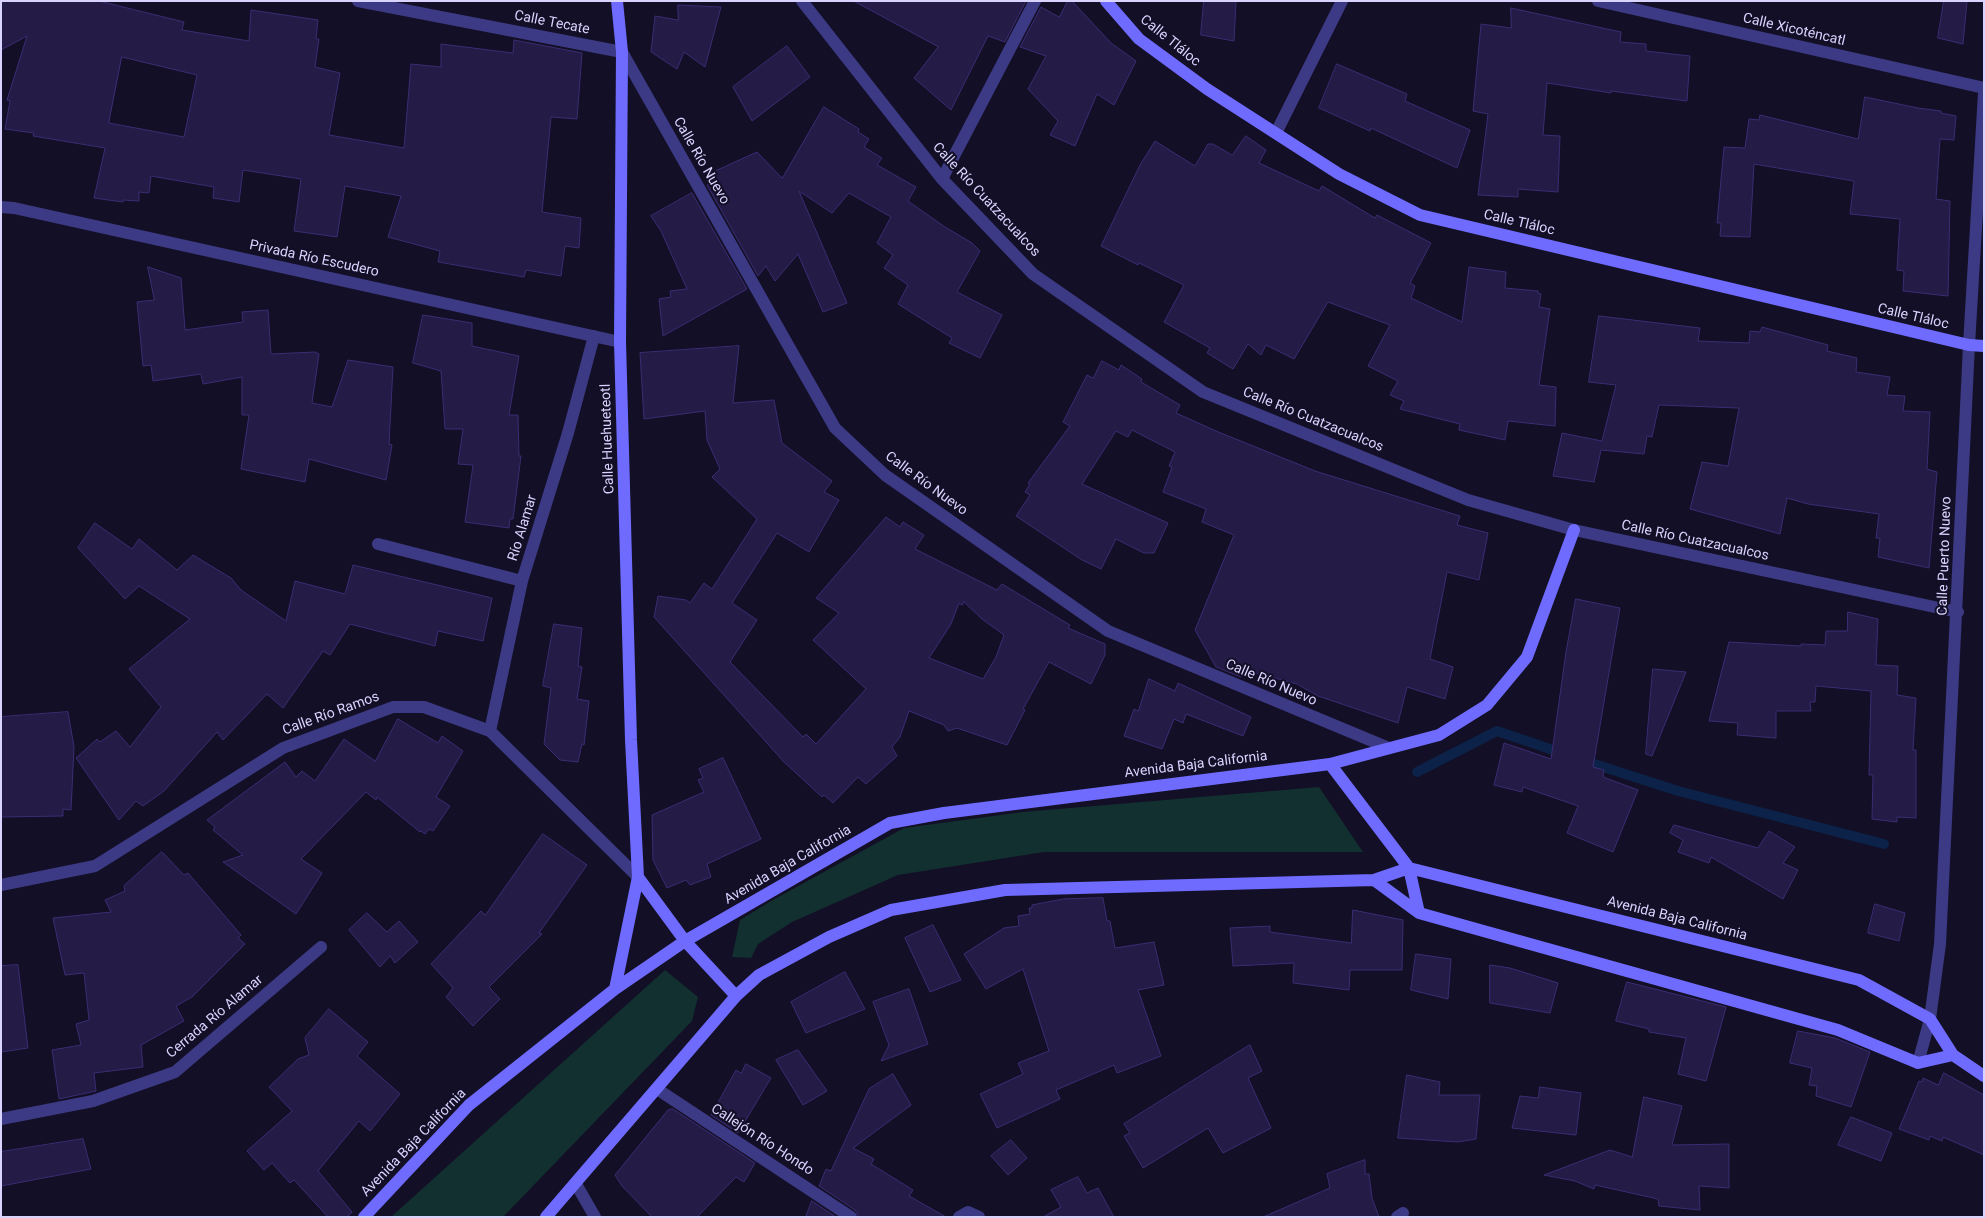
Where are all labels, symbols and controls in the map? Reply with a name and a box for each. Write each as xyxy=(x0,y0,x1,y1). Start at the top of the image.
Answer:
street label: Calle Tecate xyxy=(513,7,591,39)
street label: Calle Xicoténcatl xyxy=(1741,10,1847,50)
street label: Calle Tláloc xyxy=(1137,12,1203,70)
street label: Calle Río Nuevo xyxy=(669,115,733,207)
street label: Calle Río Cuatzacualcos xyxy=(929,139,1043,261)
street label: Calle Tláloc xyxy=(1482,207,1556,239)
street label: Privada Río Escudero xyxy=(248,237,380,281)
street label: Calle Tláloc xyxy=(1876,301,1950,333)
street label: Calle Huehueteotl xyxy=(598,384,618,494)
street label: Calle Río Cuatzacualcos xyxy=(1240,384,1386,456)
street label: Calle Río Nuevo xyxy=(882,448,970,520)
street label: Río Alamar xyxy=(505,493,541,563)
street label: Calle Puerto Nuevo xyxy=(1935,496,1955,616)
street label: Calle Río Cuatzacualcos xyxy=(1620,517,1770,565)
street label: Calle Río Nuevo xyxy=(1223,656,1319,710)
street label: Calle Río Ramos xyxy=(280,689,382,739)
street label: Avenida Baja California xyxy=(1124,748,1268,782)
street label: Avenida Baja California xyxy=(722,822,854,908)
street label: Avenida Baja California xyxy=(1605,893,1749,945)
street label: Cerrada Río Alamar xyxy=(163,972,267,1062)
street label: Avenida Baja California xyxy=(358,1085,470,1201)
street label: Callejón Río Hondo xyxy=(708,1101,816,1179)

